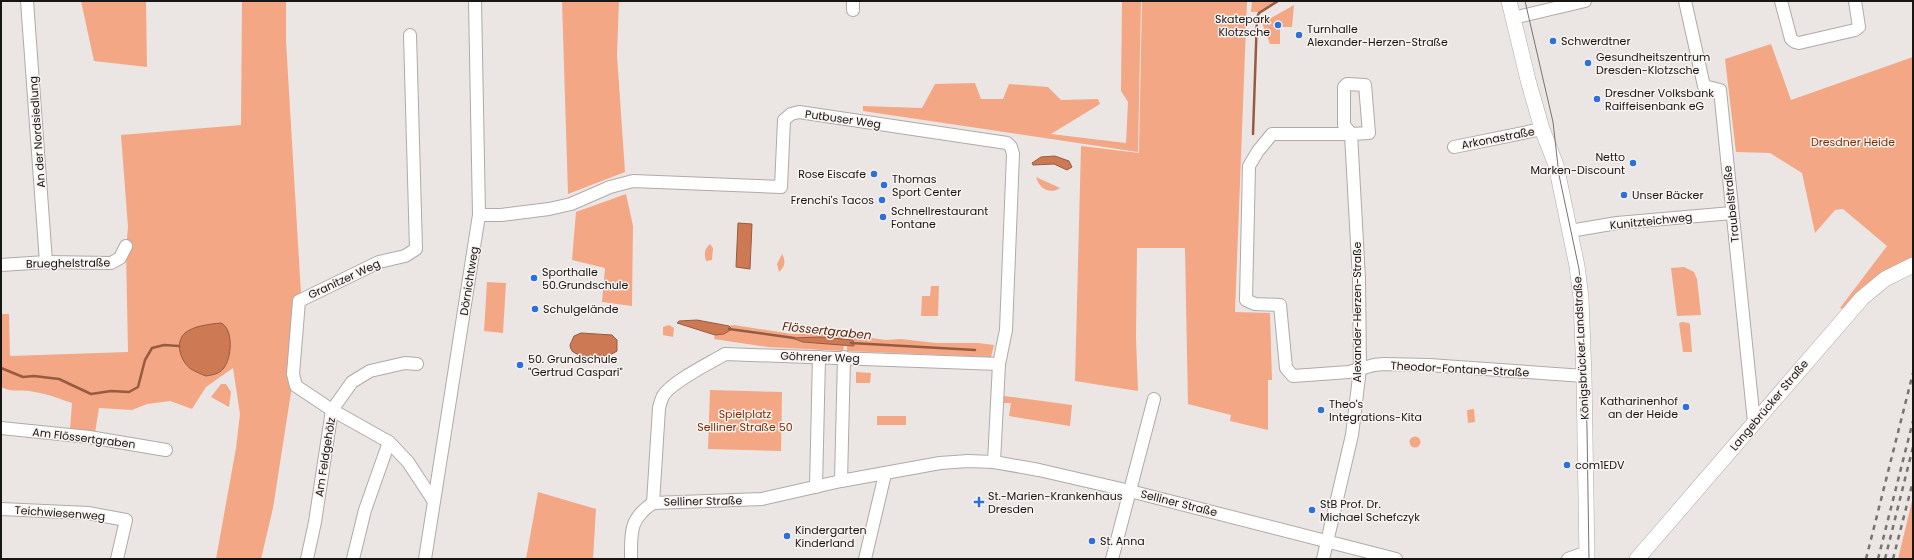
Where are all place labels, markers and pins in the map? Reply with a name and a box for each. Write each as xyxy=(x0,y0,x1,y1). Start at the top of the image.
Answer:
place label: Skatepark Klotzsche xyxy=(1215,11,1270,40)
marker: Skatepark Klotzsche xyxy=(1273,20,1283,30)
place label: Turnhalle Alexander-Herzen-Straße xyxy=(1307,21,1448,50)
marker: Turnhalle Alexander-Herzen-Straße xyxy=(1294,30,1304,40)
place label: Schwerdtner xyxy=(1561,33,1631,49)
marker: Schwerdtner xyxy=(1548,36,1558,46)
place label: Gesundheitszentrum Dresden-Klotzsche xyxy=(1596,49,1710,78)
marker: Gesundheitszentrum Dresden-Klotzsche xyxy=(1583,58,1593,68)
place label: Dresdner Volksbank Raiffeisenbank eG xyxy=(1605,85,1714,114)
marker: Dresdner Volksbank Raiffeisenbank eG xyxy=(1592,94,1602,104)
place label: Netto Marken-Discount xyxy=(1530,149,1625,178)
marker: Netto Marken-Discount xyxy=(1628,158,1638,168)
place label: Rose Eiscafe xyxy=(798,166,866,182)
marker: Rose Eiscafe xyxy=(869,169,879,179)
place label: Thomas Sport Center xyxy=(892,171,961,200)
marker: Thomas Sport Center xyxy=(879,180,889,190)
place label: Unser Bäcker xyxy=(1632,187,1704,203)
marker: Unser Bäcker xyxy=(1619,190,1629,200)
place label: Frenchi's Tacos xyxy=(791,192,874,208)
marker: Frenchi's Tacos xyxy=(877,195,887,205)
place label: Schnellrestaurant Fontane xyxy=(891,203,988,232)
marker: Schnellrestaurant Fontane xyxy=(878,212,888,222)
place label: Sporthalle 50.Grundschule xyxy=(542,264,629,293)
marker: Sporthalle 50.Grundschule xyxy=(529,273,539,283)
place label: Schulgelände xyxy=(543,301,619,317)
marker: Schulgelände xyxy=(530,304,540,314)
place label: 50. Grundschule "Gertrud Caspari" xyxy=(528,351,623,380)
marker: 50. Grundschule "Gertrud Caspari" xyxy=(515,360,525,370)
place label: Katharinenhof an der Heide xyxy=(1600,393,1678,422)
place label: Theo's Integrations-Kita xyxy=(1329,396,1422,425)
marker: Katharinenhof an der Heide xyxy=(1681,402,1691,412)
marker: Theo's Integrations-Kita xyxy=(1316,405,1326,415)
place label: com1EDV xyxy=(1575,457,1625,473)
marker: com1EDV xyxy=(1562,460,1572,470)
place label: St.-Marien-Krankenhaus Dresden xyxy=(988,488,1123,517)
marker: St.-Marien-Krankenhaus Dresden xyxy=(973,496,985,508)
place label: StB Prof. Dr. Michael Schefczyk xyxy=(1320,496,1420,525)
marker: StB Prof. Dr. Michael Schefczyk xyxy=(1307,505,1317,515)
place label: Kindergarten Kinderland xyxy=(795,522,867,551)
marker: Kindergarten Kinderland xyxy=(782,531,792,541)
place label: St. Anna xyxy=(1100,533,1145,549)
marker: St. Anna xyxy=(1087,536,1097,546)

